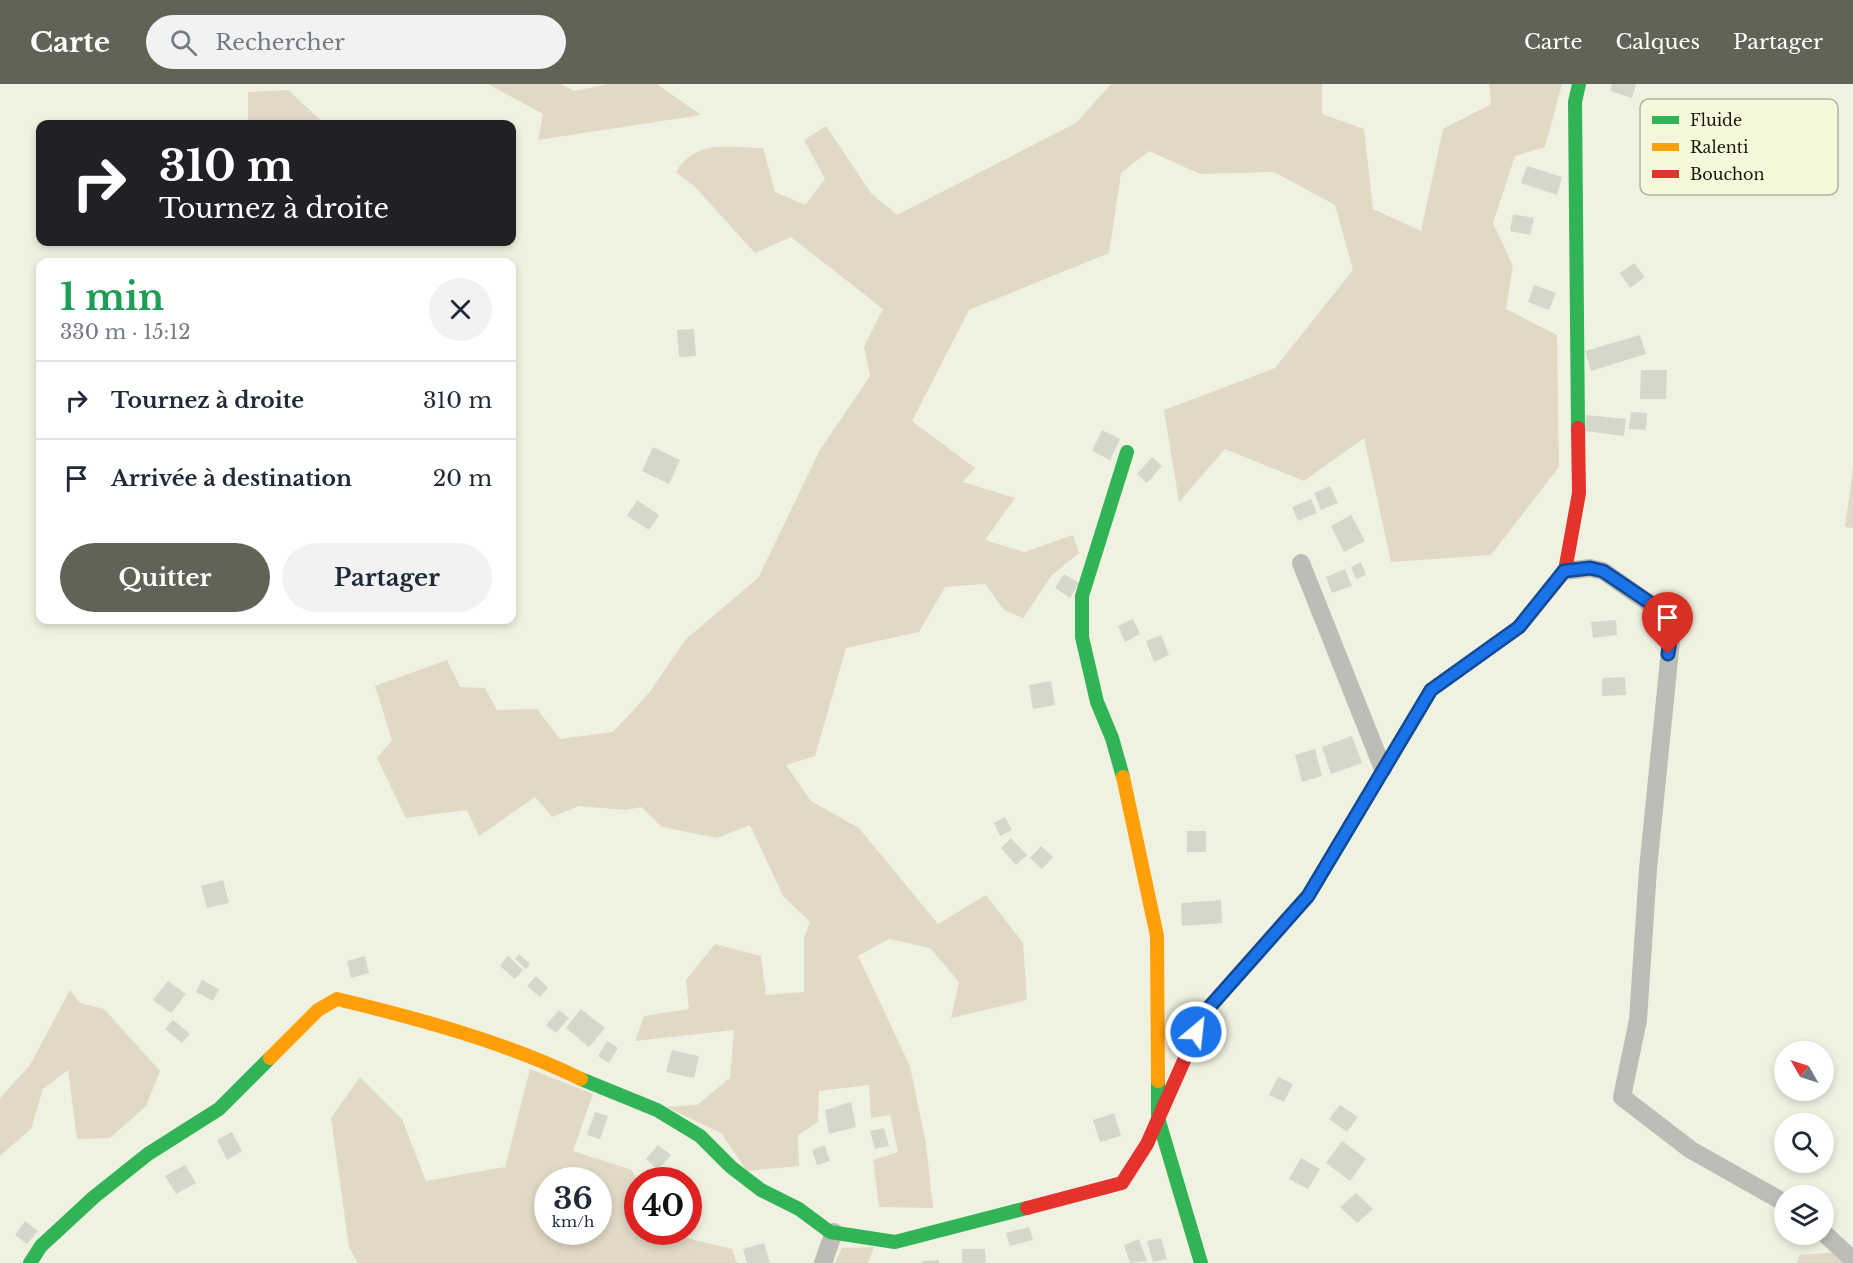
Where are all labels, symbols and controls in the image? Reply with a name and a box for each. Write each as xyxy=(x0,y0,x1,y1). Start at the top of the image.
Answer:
search box xyxy=(146,15,566,69)
text: Carte xyxy=(30,25,110,60)
icon: search xyxy=(167,26,200,59)
text: Rechercher xyxy=(215,29,345,56)
text: Carte xyxy=(1524,29,1582,55)
text: Calques xyxy=(1615,29,1700,55)
text: Partager xyxy=(1733,29,1823,55)
legend xyxy=(1640,99,1838,195)
text: Fluide xyxy=(1690,110,1742,130)
text: Ralenti xyxy=(1690,137,1749,157)
text: 310 m xyxy=(159,140,293,192)
icon: right xyxy=(60,144,138,222)
text: Bouchon xyxy=(1690,164,1765,184)
text: Tournez à droite xyxy=(159,192,389,225)
text: 1 min xyxy=(60,275,164,320)
button: close xyxy=(429,278,492,341)
text: 330 m · 15:12 xyxy=(60,320,191,344)
icon: right xyxy=(60,384,93,417)
text: Tournez à droite xyxy=(111,387,304,414)
text: 310 m xyxy=(423,387,492,414)
icon: arrive xyxy=(60,462,93,495)
text: Arrivée à destination xyxy=(111,465,352,492)
text: 20 m xyxy=(433,465,492,492)
button: Quitter xyxy=(60,543,270,612)
button: Partager xyxy=(282,543,492,612)
pin xyxy=(1642,592,1693,654)
icon: arrive xyxy=(1651,601,1684,634)
position arrow xyxy=(1164,1000,1228,1064)
north arrow xyxy=(1774,1041,1834,1101)
map controls xyxy=(1774,1041,1834,1245)
button: search xyxy=(1774,1113,1834,1173)
speed limit sign: 40 xyxy=(624,1167,702,1245)
text: 36 xyxy=(553,1180,593,1217)
button: layers xyxy=(1774,1185,1834,1245)
text: km/h xyxy=(552,1212,594,1231)

